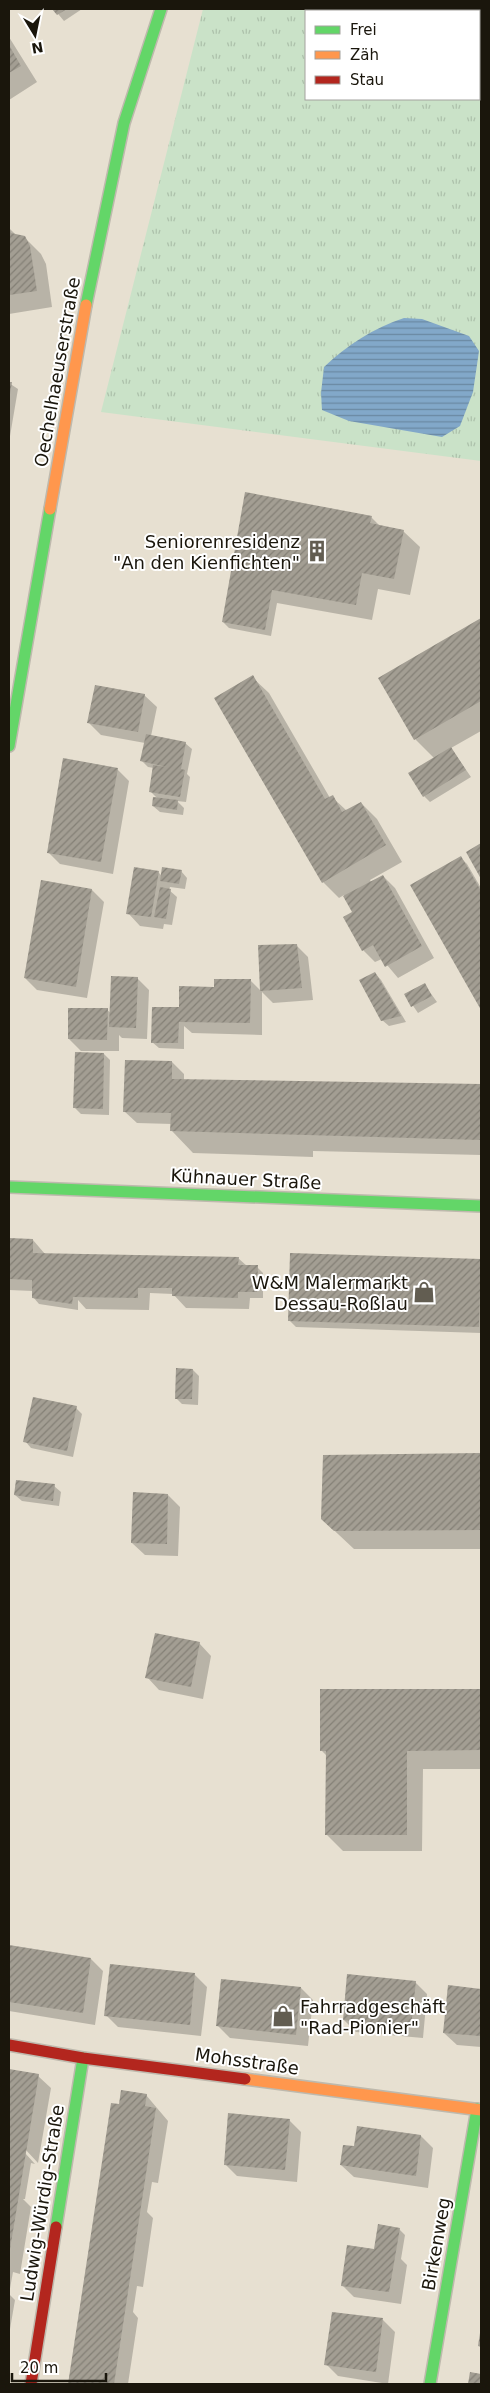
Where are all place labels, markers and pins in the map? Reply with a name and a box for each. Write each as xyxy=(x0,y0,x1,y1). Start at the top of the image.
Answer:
place label: Seniorenresidenz "An den Kienfichten" xyxy=(113,531,300,573)
building icon: Seniorenresidenz "An den Kienfichten" xyxy=(304,538,330,564)
place label: W&M Malermarkt Dessau-Roßlau xyxy=(252,1272,408,1314)
shop icon: W&M Malermarkt Dessau-Roßlau xyxy=(411,1279,437,1305)
place label: Fahrradgeschäft "Rad-Pionier" xyxy=(300,1996,445,2038)
shop icon: Fahrradgeschäft "Rad-Pionier" xyxy=(270,2003,296,2029)

